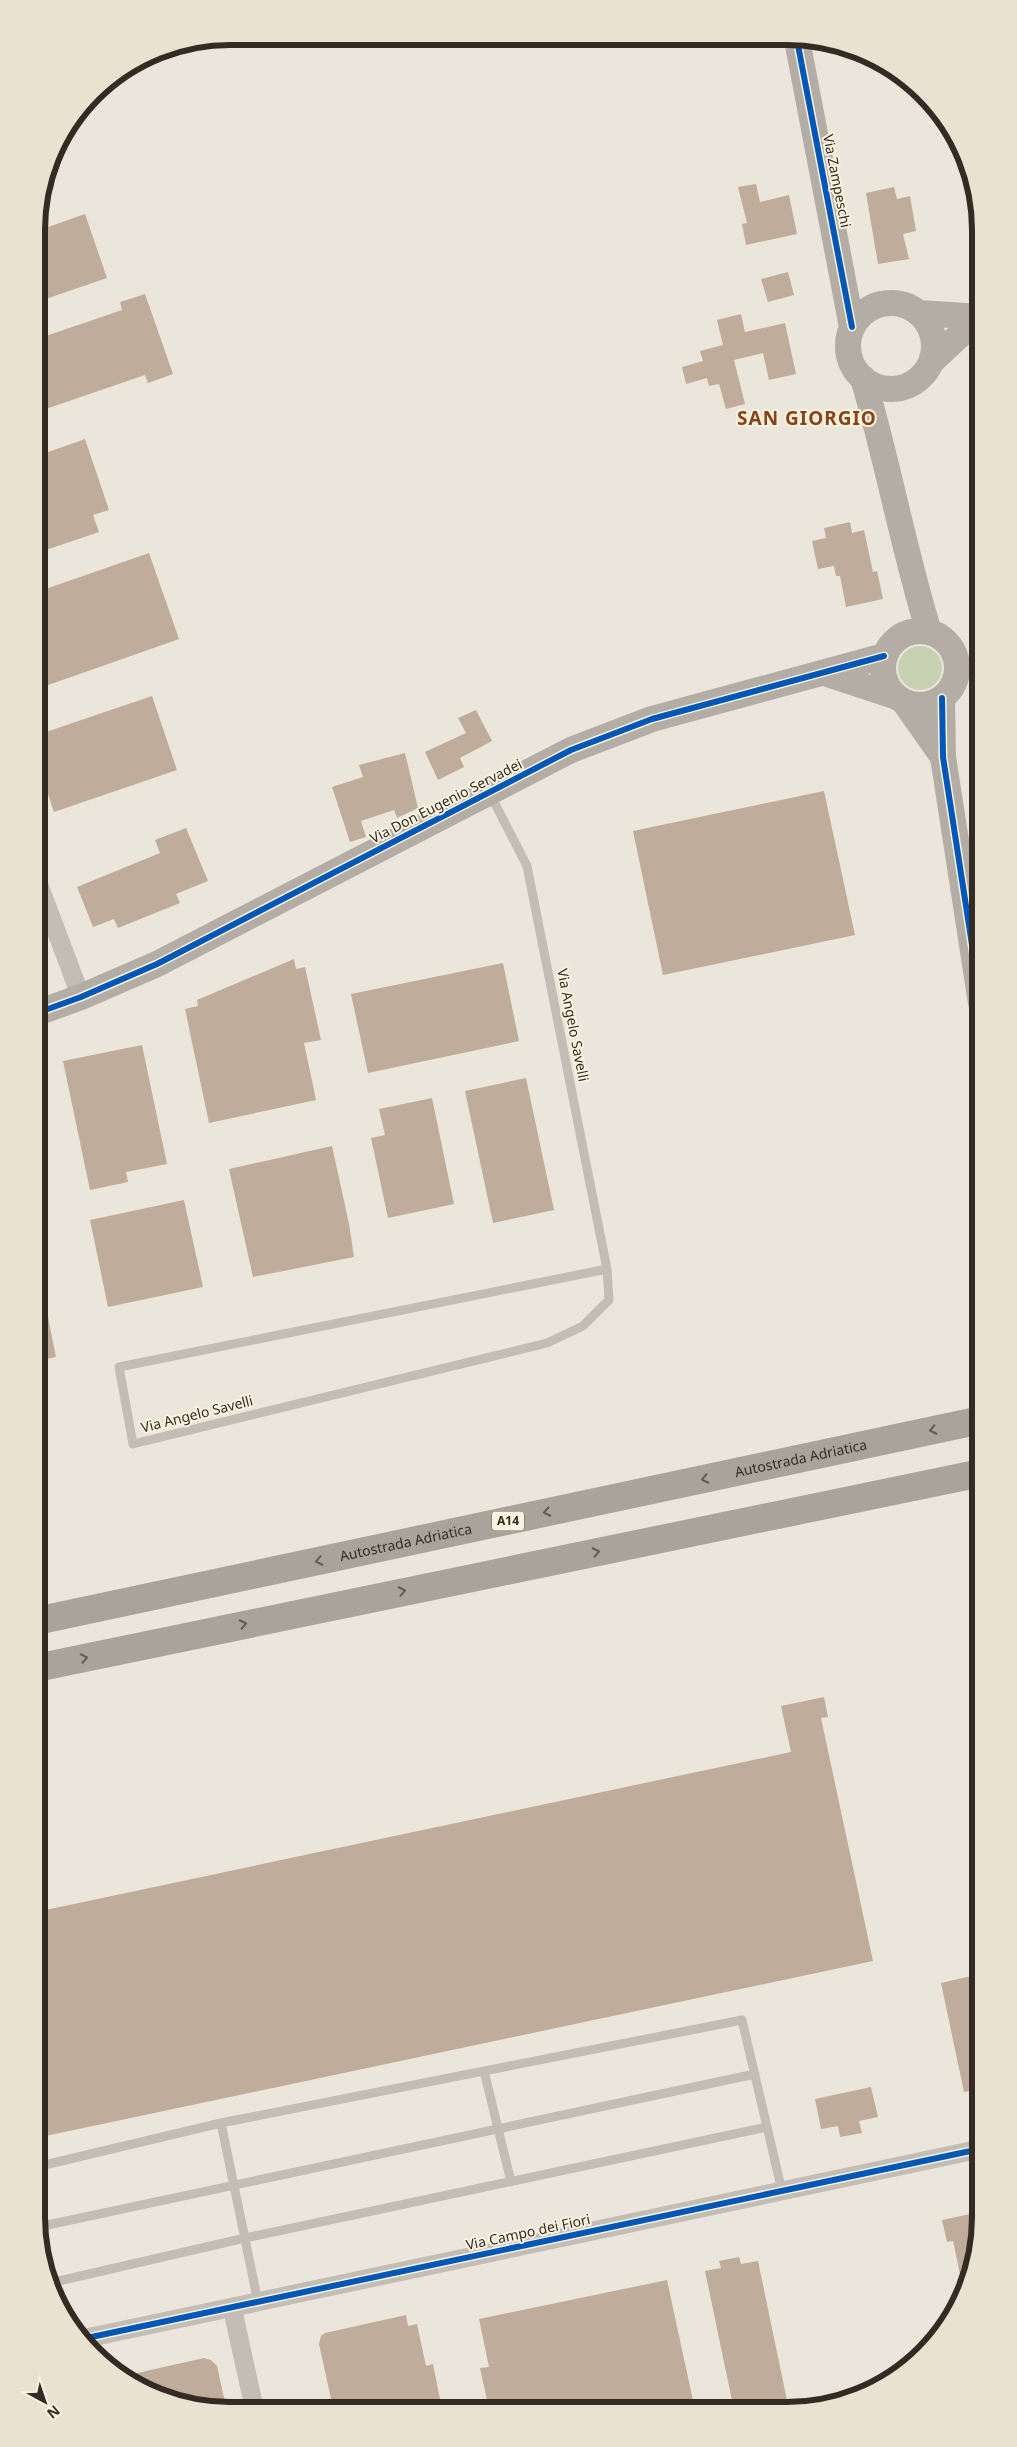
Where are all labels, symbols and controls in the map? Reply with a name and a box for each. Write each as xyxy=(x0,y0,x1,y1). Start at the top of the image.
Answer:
street label: Via Zampeschi xyxy=(819,133,856,229)
district label: SAN GIORGIO xyxy=(737,405,877,431)
street label: Via Don Eugenio Servadei xyxy=(366,754,525,847)
street label: Via Angelo Savelli xyxy=(553,967,594,1083)
street label: Via Angelo Savelli xyxy=(139,1390,255,1437)
one-way arrow xyxy=(928,1424,937,1435)
street label: Autostrada Adriatica xyxy=(733,1435,869,1481)
one-way arrow xyxy=(701,1473,710,1483)
one-way arrow xyxy=(542,1507,551,1517)
road number: A14 xyxy=(492,1512,524,1530)
street label: Autostrada Adriatica xyxy=(338,1519,473,1565)
one-way arrow xyxy=(591,1547,600,1558)
one-way arrow xyxy=(315,1555,324,1566)
one-way arrow xyxy=(398,1587,407,1597)
one-way arrow xyxy=(239,1619,247,1630)
one-way arrow xyxy=(80,1653,88,1663)
street label: Via Campo dei Fiori xyxy=(464,2209,592,2254)
north arrow xyxy=(20,2377,70,2427)
text: N xyxy=(43,2401,64,2423)

